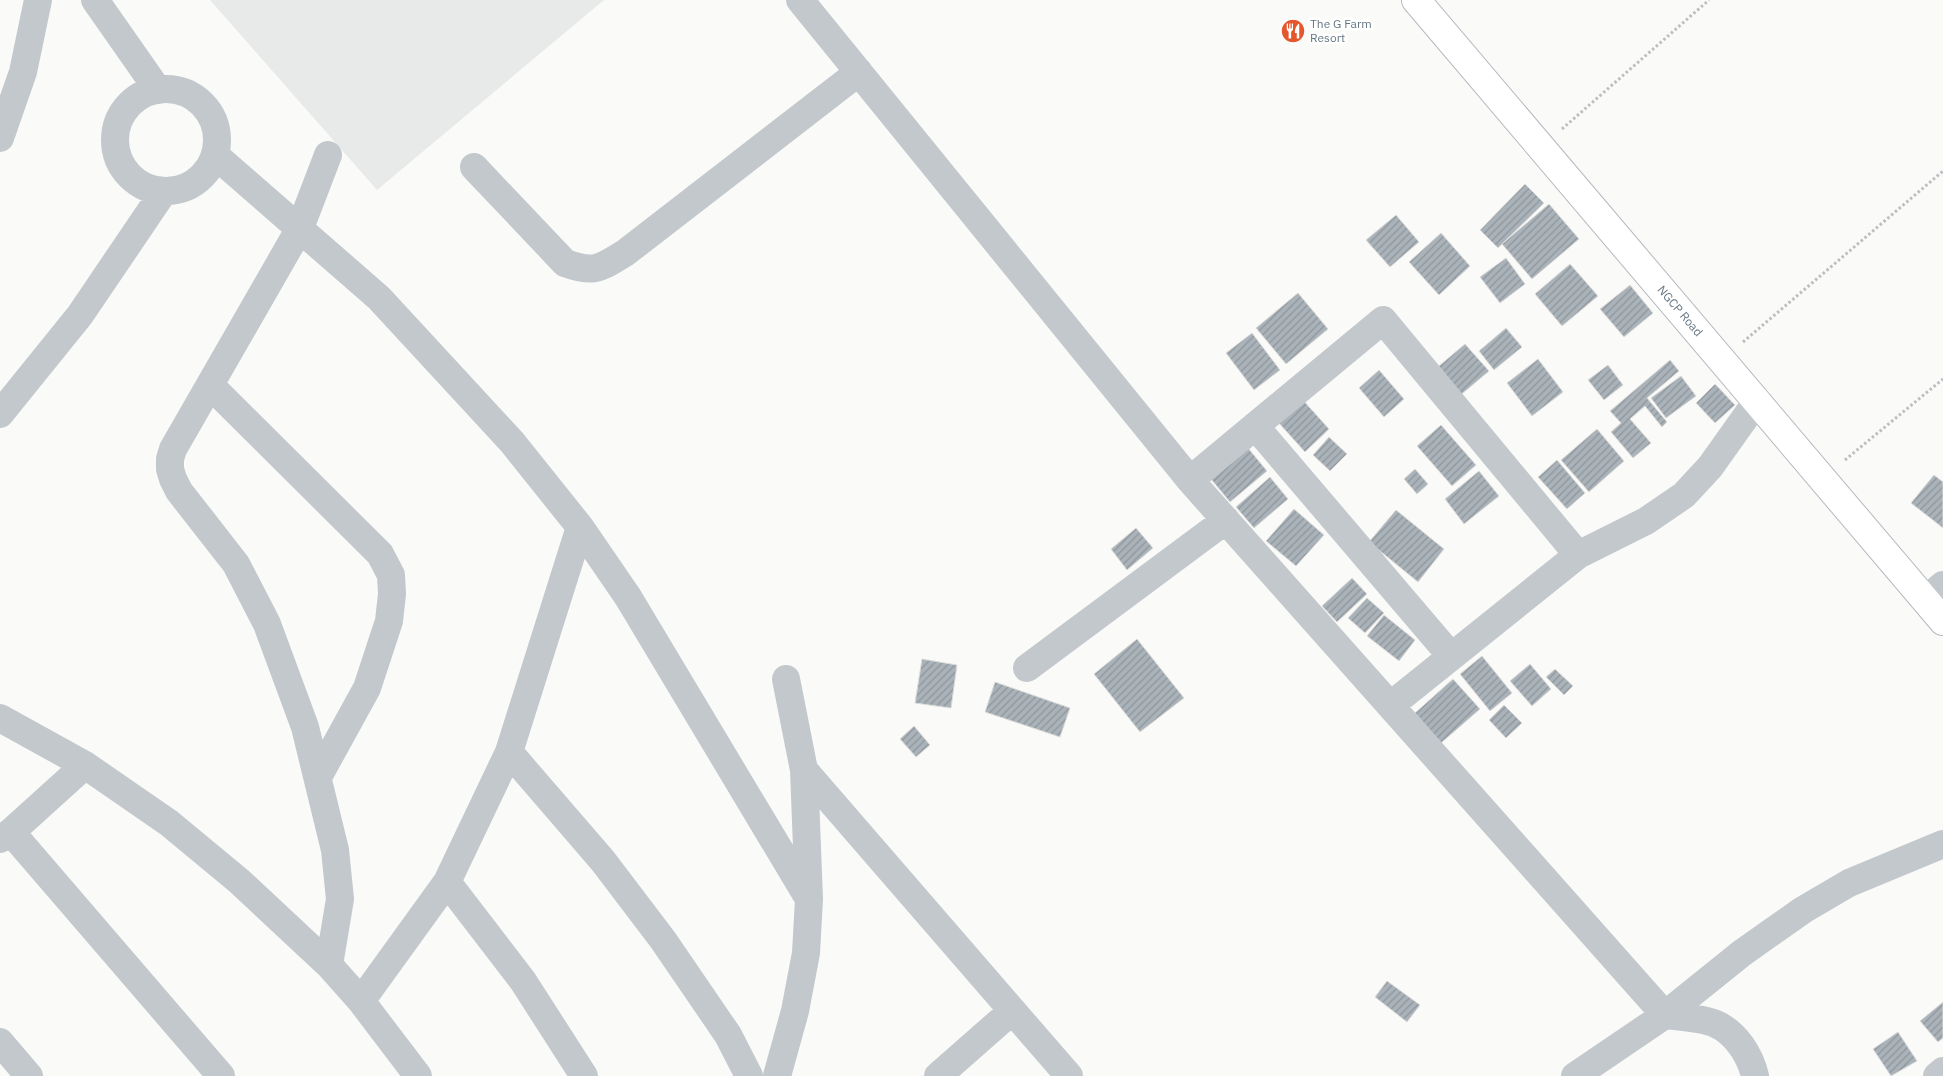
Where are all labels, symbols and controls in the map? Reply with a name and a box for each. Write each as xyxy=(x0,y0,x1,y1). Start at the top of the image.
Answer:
place label: The G Farm Resort xyxy=(1310,16,1372,45)
restaurant icon: The G Farm Resort xyxy=(1280,18,1306,44)
street label: NGCP Road xyxy=(1655,282,1706,339)

